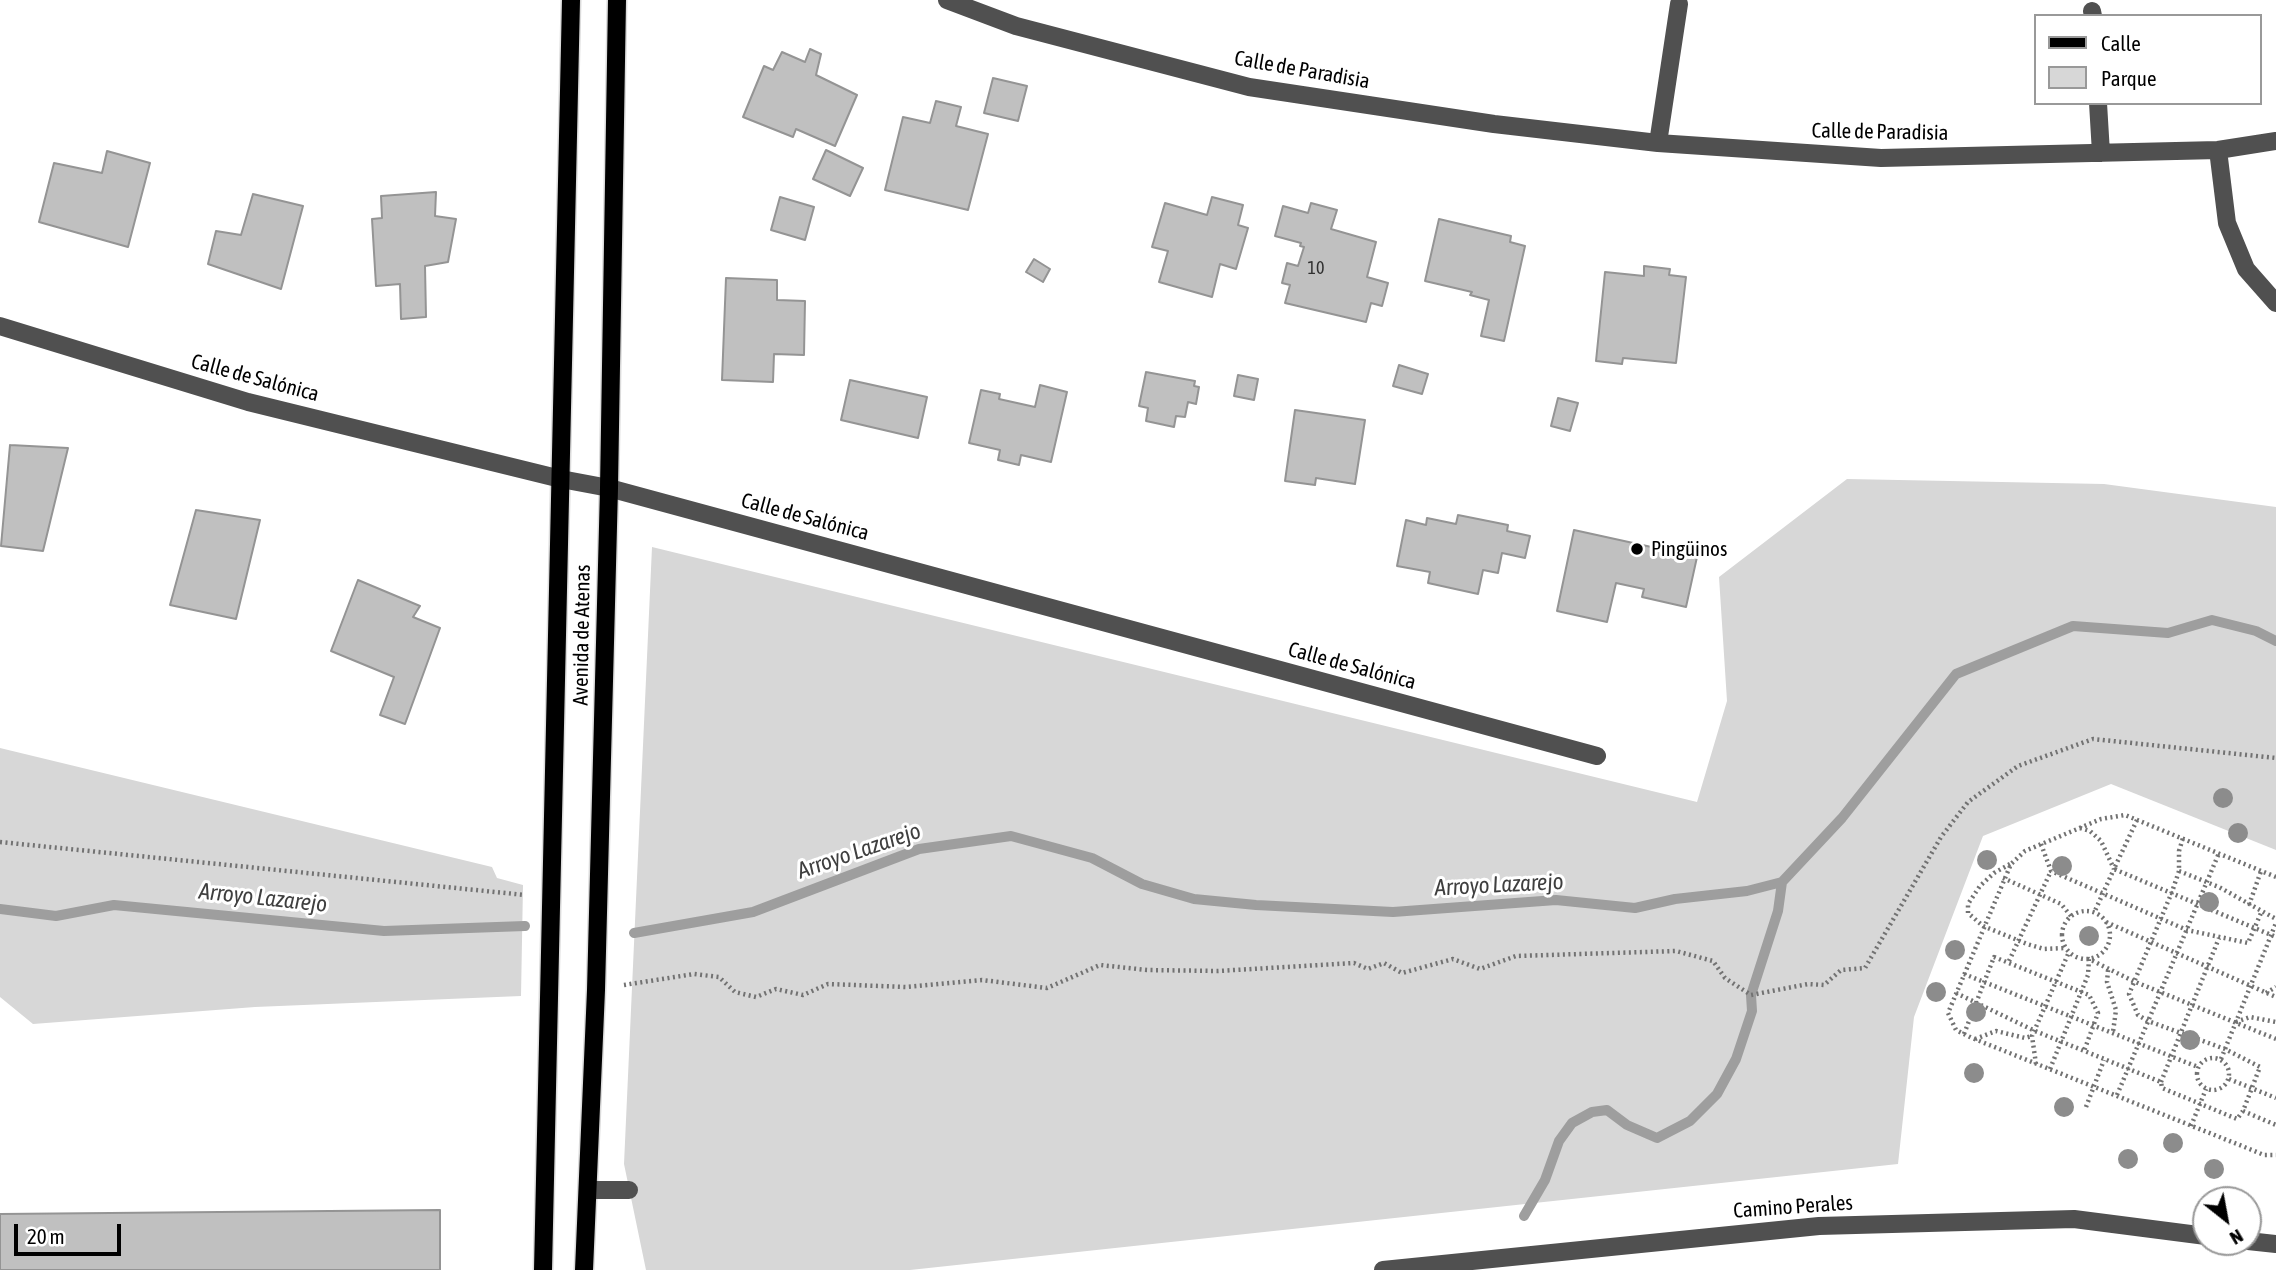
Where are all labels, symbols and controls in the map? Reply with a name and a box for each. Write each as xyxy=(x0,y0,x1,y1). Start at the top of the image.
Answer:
legend xyxy=(2035,14,2262,105)
text: Calle xyxy=(2101,31,2141,55)
street label: Calle de Paradisia xyxy=(1232,46,1372,94)
text: Parque xyxy=(2101,66,2156,90)
street label: Calle de Paradisia xyxy=(1811,118,1949,146)
house number: 10 xyxy=(1308,257,1324,279)
street label: Calle de Salónica xyxy=(188,349,322,407)
street label: Calle de Salónica xyxy=(738,488,872,546)
place label: Pingüinos xyxy=(1651,536,1727,562)
marker: Pingüinos xyxy=(1629,541,1645,557)
street label: Avenida de Atenas xyxy=(568,564,596,706)
street label: Calle de Salónica xyxy=(1285,637,1419,695)
water label: Arroyo Lazarejo xyxy=(794,817,924,885)
water label: Arroyo Lazarejo xyxy=(1434,868,1564,902)
water label: Arroyo Lazarejo xyxy=(197,878,329,918)
north arrow xyxy=(2192,1186,2262,1256)
street label: Camino Perales xyxy=(1732,1190,1854,1224)
scale bar xyxy=(18,1210,124,1254)
text: 20 m xyxy=(27,1224,65,1248)
text: N xyxy=(2226,1225,2247,1250)

